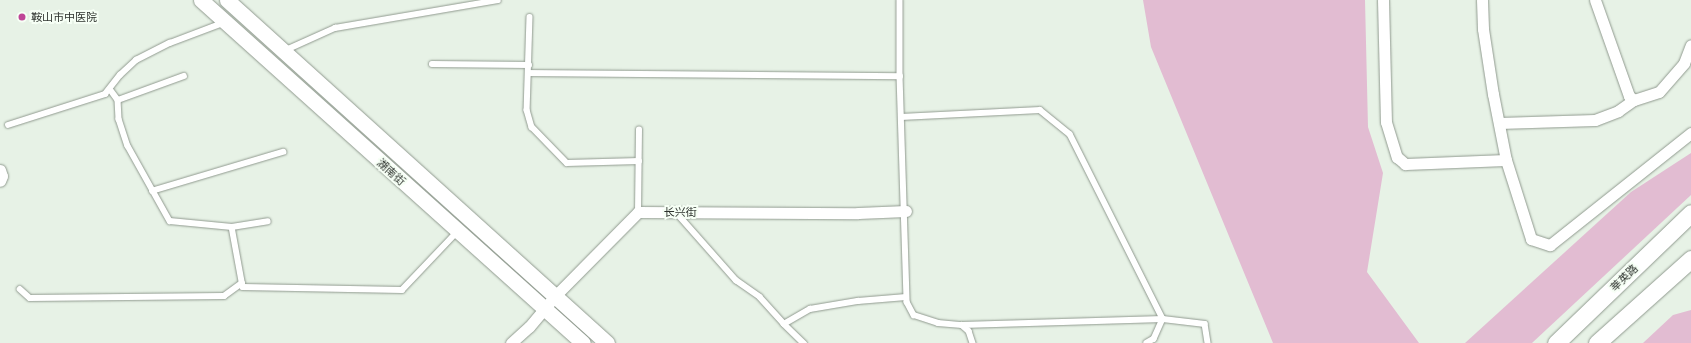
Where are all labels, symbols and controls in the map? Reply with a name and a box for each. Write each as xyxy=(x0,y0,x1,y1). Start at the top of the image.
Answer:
place label: 鞍山市中医院 xyxy=(31,10,97,24)
marker: 鞍山市中医院 xyxy=(16,11,28,23)
street label: 湖南街 xyxy=(374,156,408,188)
street label: 长兴街 xyxy=(664,205,696,219)
street label: 莘英路 xyxy=(1608,262,1640,294)

